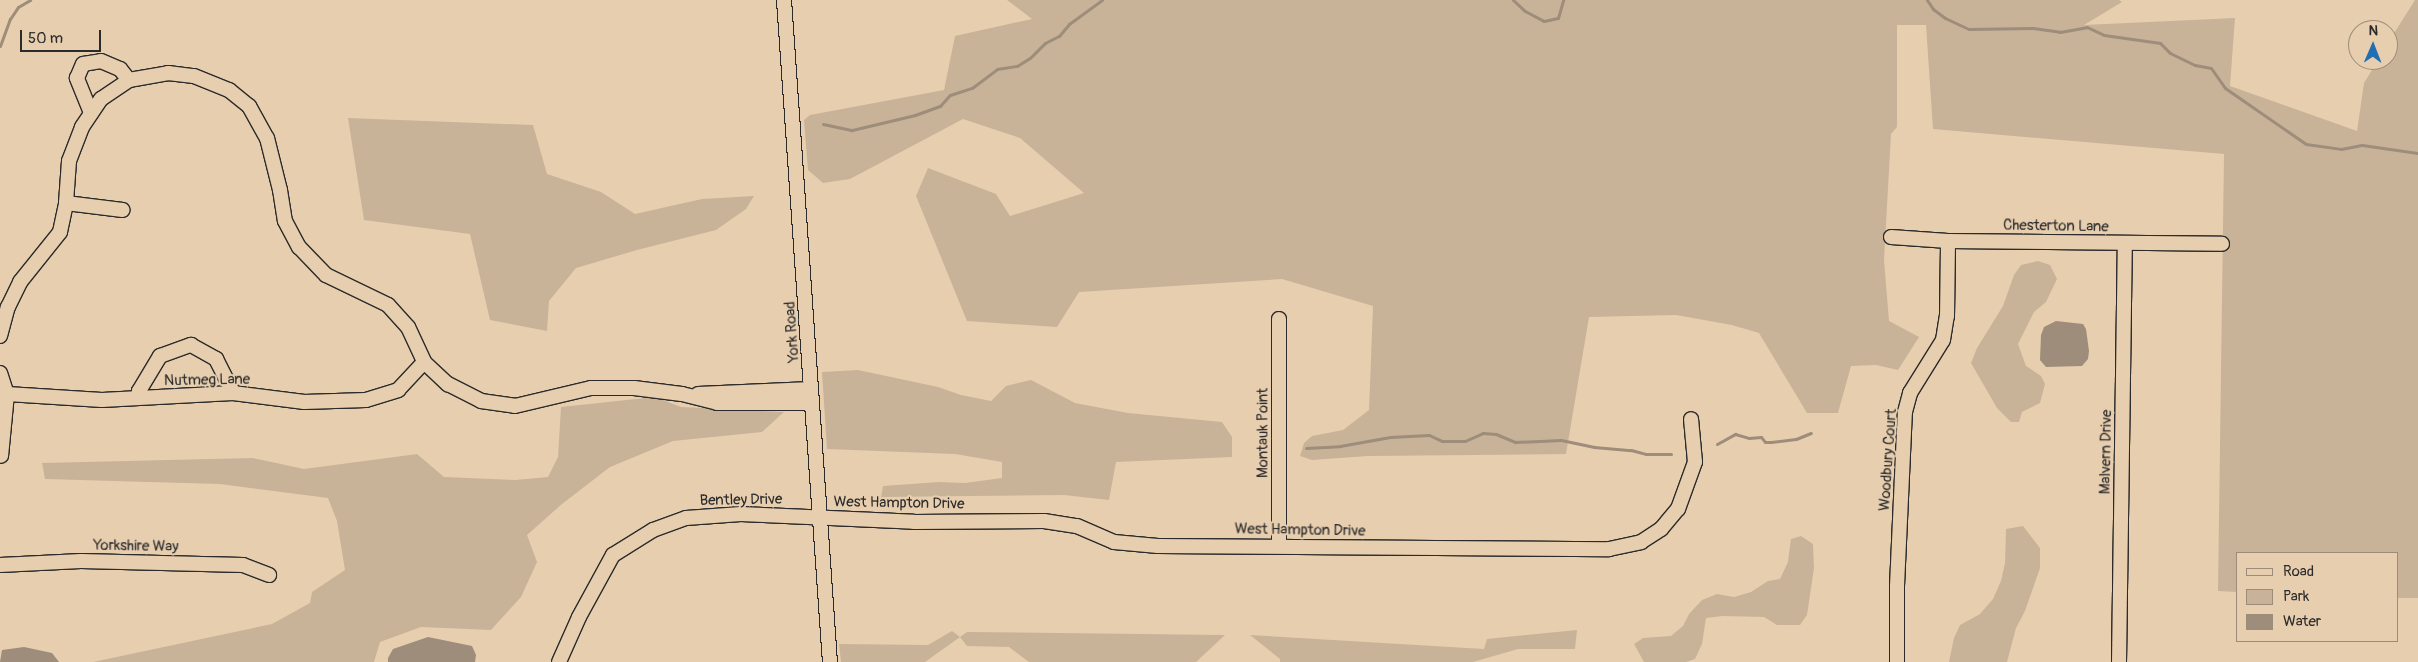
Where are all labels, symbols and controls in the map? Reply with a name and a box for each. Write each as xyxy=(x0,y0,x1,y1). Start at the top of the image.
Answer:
scale bar xyxy=(22,20,104,52)
north arrow xyxy=(2348,20,2398,70)
text: N xyxy=(2368,22,2378,39)
text: 50 m xyxy=(28,29,63,48)
street label: Chesterton Lane xyxy=(2003,216,2109,236)
street label: York Road xyxy=(781,301,803,363)
street label: Nutmeg Lane xyxy=(164,370,250,390)
street label: Montauk Point xyxy=(1254,388,1272,478)
street label: Woodbury Court xyxy=(1875,408,1901,512)
street label: Malvern Drive xyxy=(2096,410,2116,494)
street label: Bentley Drive xyxy=(700,490,782,510)
street label: West Hampton Drive xyxy=(833,493,965,513)
street label: West Hampton Drive xyxy=(1234,520,1366,540)
street label: Yorkshire Way xyxy=(93,536,179,556)
legend xyxy=(2236,552,2398,642)
text: Road xyxy=(2283,562,2314,581)
text: Park xyxy=(2283,587,2309,606)
text: Water xyxy=(2283,612,2321,631)

